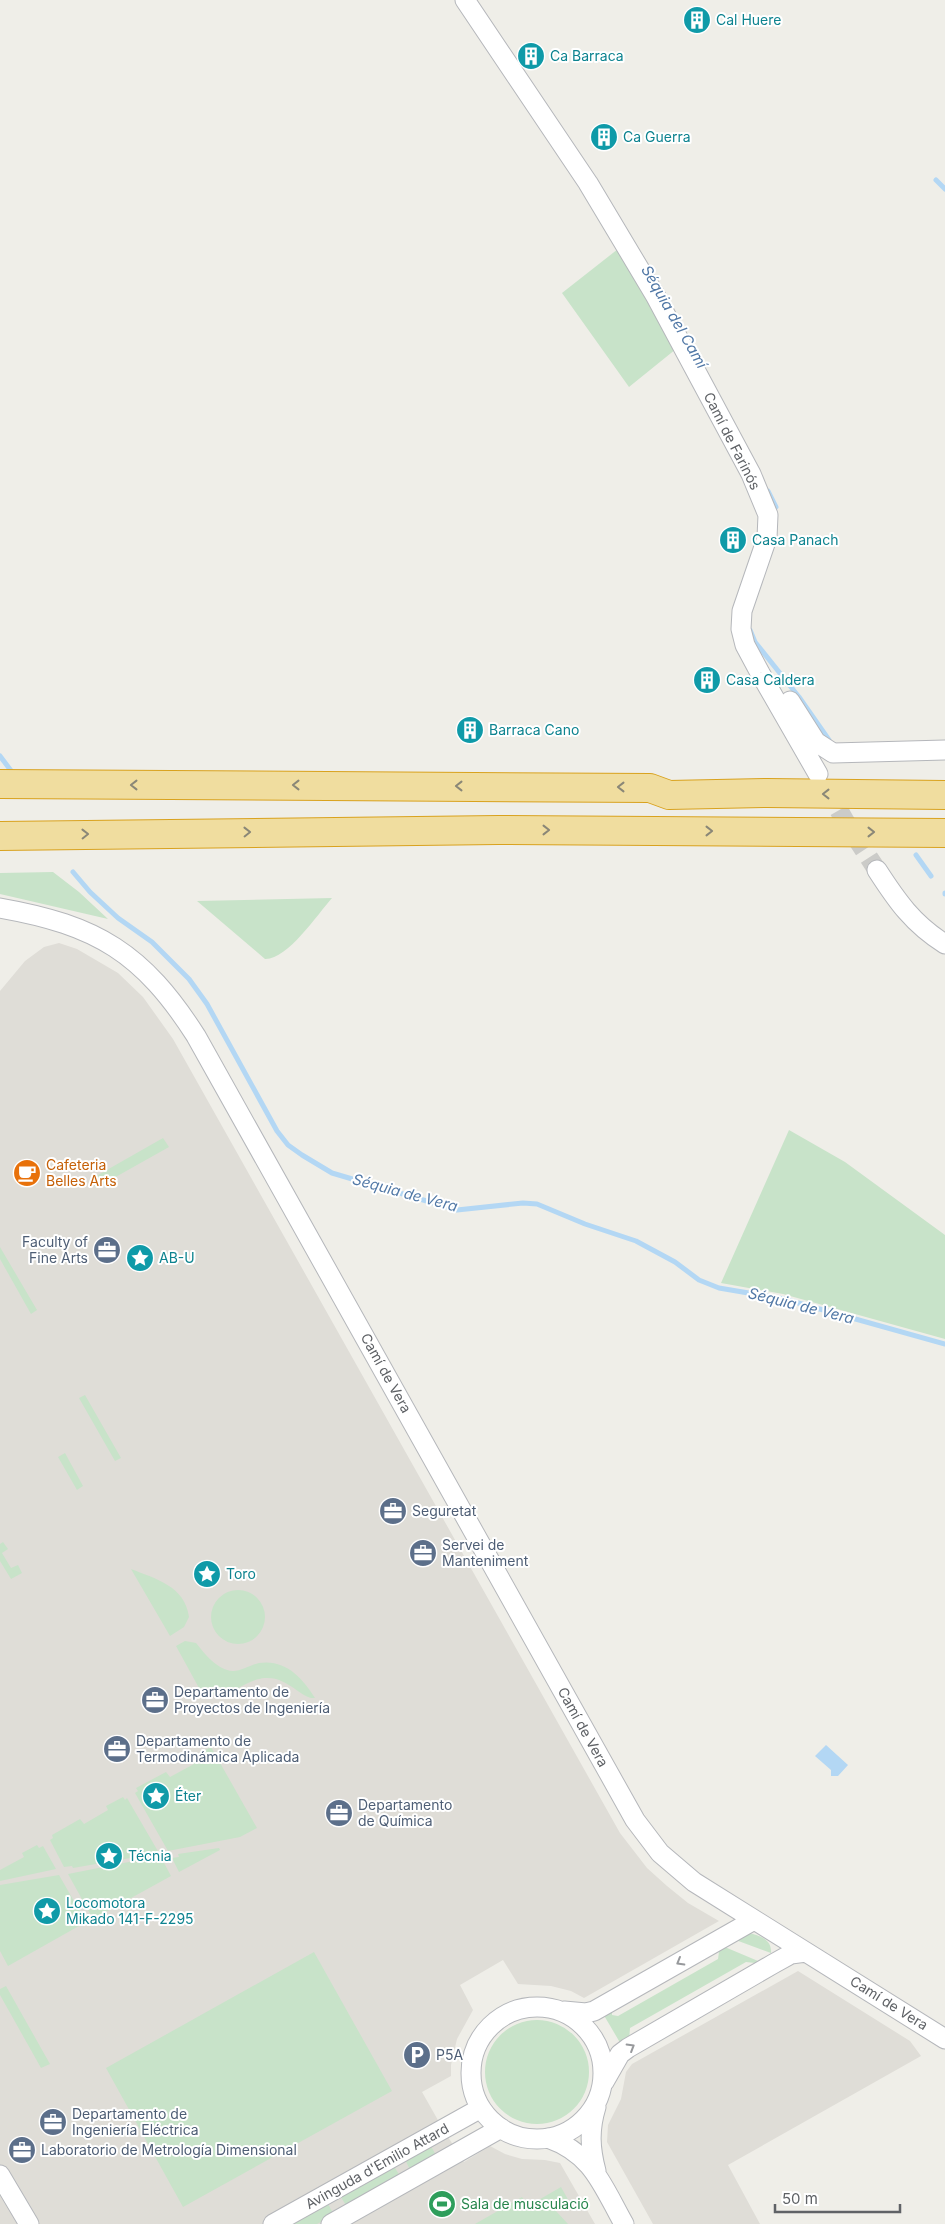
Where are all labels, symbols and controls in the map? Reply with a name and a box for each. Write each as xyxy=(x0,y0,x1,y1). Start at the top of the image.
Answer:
building icon: Cal Huere xyxy=(682,5,712,35)
place label: Cal Huere xyxy=(716,11,781,28)
building icon: Ca Barraca xyxy=(516,41,546,71)
place label: Ca Barraca xyxy=(550,47,624,64)
building icon: Ca Guerra xyxy=(589,122,619,152)
place label: Ca Guerra xyxy=(623,128,691,145)
water label: Séquia del Camí xyxy=(637,262,712,373)
street label: Camí de Farinós xyxy=(701,389,764,492)
building icon: Casa Panach xyxy=(718,525,748,555)
place label: Casa Panach xyxy=(752,531,839,548)
building icon: Casa Caldera xyxy=(692,665,722,695)
place label: Casa Caldera xyxy=(726,671,815,688)
building icon: Barraca Cano xyxy=(455,715,485,745)
place label: Barraca Cano xyxy=(489,721,579,738)
one-way arrow xyxy=(130,779,138,790)
one-way arrow xyxy=(292,780,300,791)
one-way arrow xyxy=(455,781,463,792)
one-way arrow xyxy=(617,782,625,792)
one-way arrow xyxy=(822,789,830,799)
one-way arrow xyxy=(543,825,551,835)
one-way arrow xyxy=(706,826,713,836)
one-way arrow xyxy=(244,827,251,837)
one-way arrow xyxy=(868,827,876,837)
one-way arrow xyxy=(81,829,89,839)
place label: Cafeteria Belles Arts xyxy=(46,1156,117,1189)
cafe icon: Cafeteria Belles Arts xyxy=(12,1158,42,1188)
water label: Séquia de Vera xyxy=(350,1169,460,1216)
place label: Faculty of Fine Arts xyxy=(22,1233,88,1266)
office icon: Faculty of Fine Arts xyxy=(92,1235,122,1265)
place icon: AB-U xyxy=(125,1243,155,1273)
place label: AB-U xyxy=(159,1249,195,1266)
water label: Séquia de Vera xyxy=(746,1283,856,1328)
street label: Camí de Vera xyxy=(358,1330,415,1416)
office icon: Seguretat xyxy=(378,1496,408,1526)
place label: Seguretat xyxy=(412,1502,477,1519)
place label: Servei de Manteniment xyxy=(442,1536,529,1569)
office icon: Servei de Manteniment xyxy=(408,1538,438,1568)
place icon: Toro xyxy=(192,1559,222,1589)
place label: Toro xyxy=(226,1565,256,1582)
place label: Departamento de Proyectos de Ingeniería xyxy=(174,1683,330,1716)
street label: Camí de Vera xyxy=(555,1684,612,1770)
office icon: Departamento de Proyectos de Ingeniería xyxy=(140,1685,170,1715)
place label: Departamento de Termodinámica Aplicada xyxy=(136,1732,299,1765)
office icon: Departamento de Termodinámica Aplicada xyxy=(102,1734,132,1764)
place icon: Éter xyxy=(141,1781,171,1811)
place label: Éter xyxy=(175,1787,201,1804)
place label: Departamento de Química xyxy=(358,1796,452,1829)
office icon: Departamento de Química xyxy=(324,1798,354,1828)
place icon: Técnia xyxy=(94,1841,124,1871)
place label: Técnia xyxy=(128,1847,172,1864)
place label: Locomotora Mikado 141-F-2295 xyxy=(66,1894,194,1927)
place icon: Locomotora Mikado 141-F-2295 xyxy=(32,1896,62,1926)
one-way arrow xyxy=(677,1956,686,1966)
street label: Camí de Vera xyxy=(847,1972,931,2033)
parking icon: P5A xyxy=(402,2040,432,2070)
one-way arrow xyxy=(625,2044,634,2053)
place label: P5A xyxy=(436,2046,463,2063)
place label: Departamento de Ingeniería Eléctrica xyxy=(72,2105,199,2138)
office icon: Departamento de Ingeniería Eléctrica xyxy=(38,2107,68,2137)
street label: Avinguda d'Emilio Attard xyxy=(302,2119,451,2212)
office icon: Laboratorio de Metrología Dimensional xyxy=(7,2135,37,2165)
place label: Laboratorio de Metrología Dimensional xyxy=(41,2141,297,2158)
scale bar xyxy=(775,2182,900,2214)
sports icon: Sala de musculació xyxy=(427,2189,457,2219)
text: 50 m xyxy=(782,2189,818,2208)
place label: Sala de musculació xyxy=(461,2195,589,2212)

